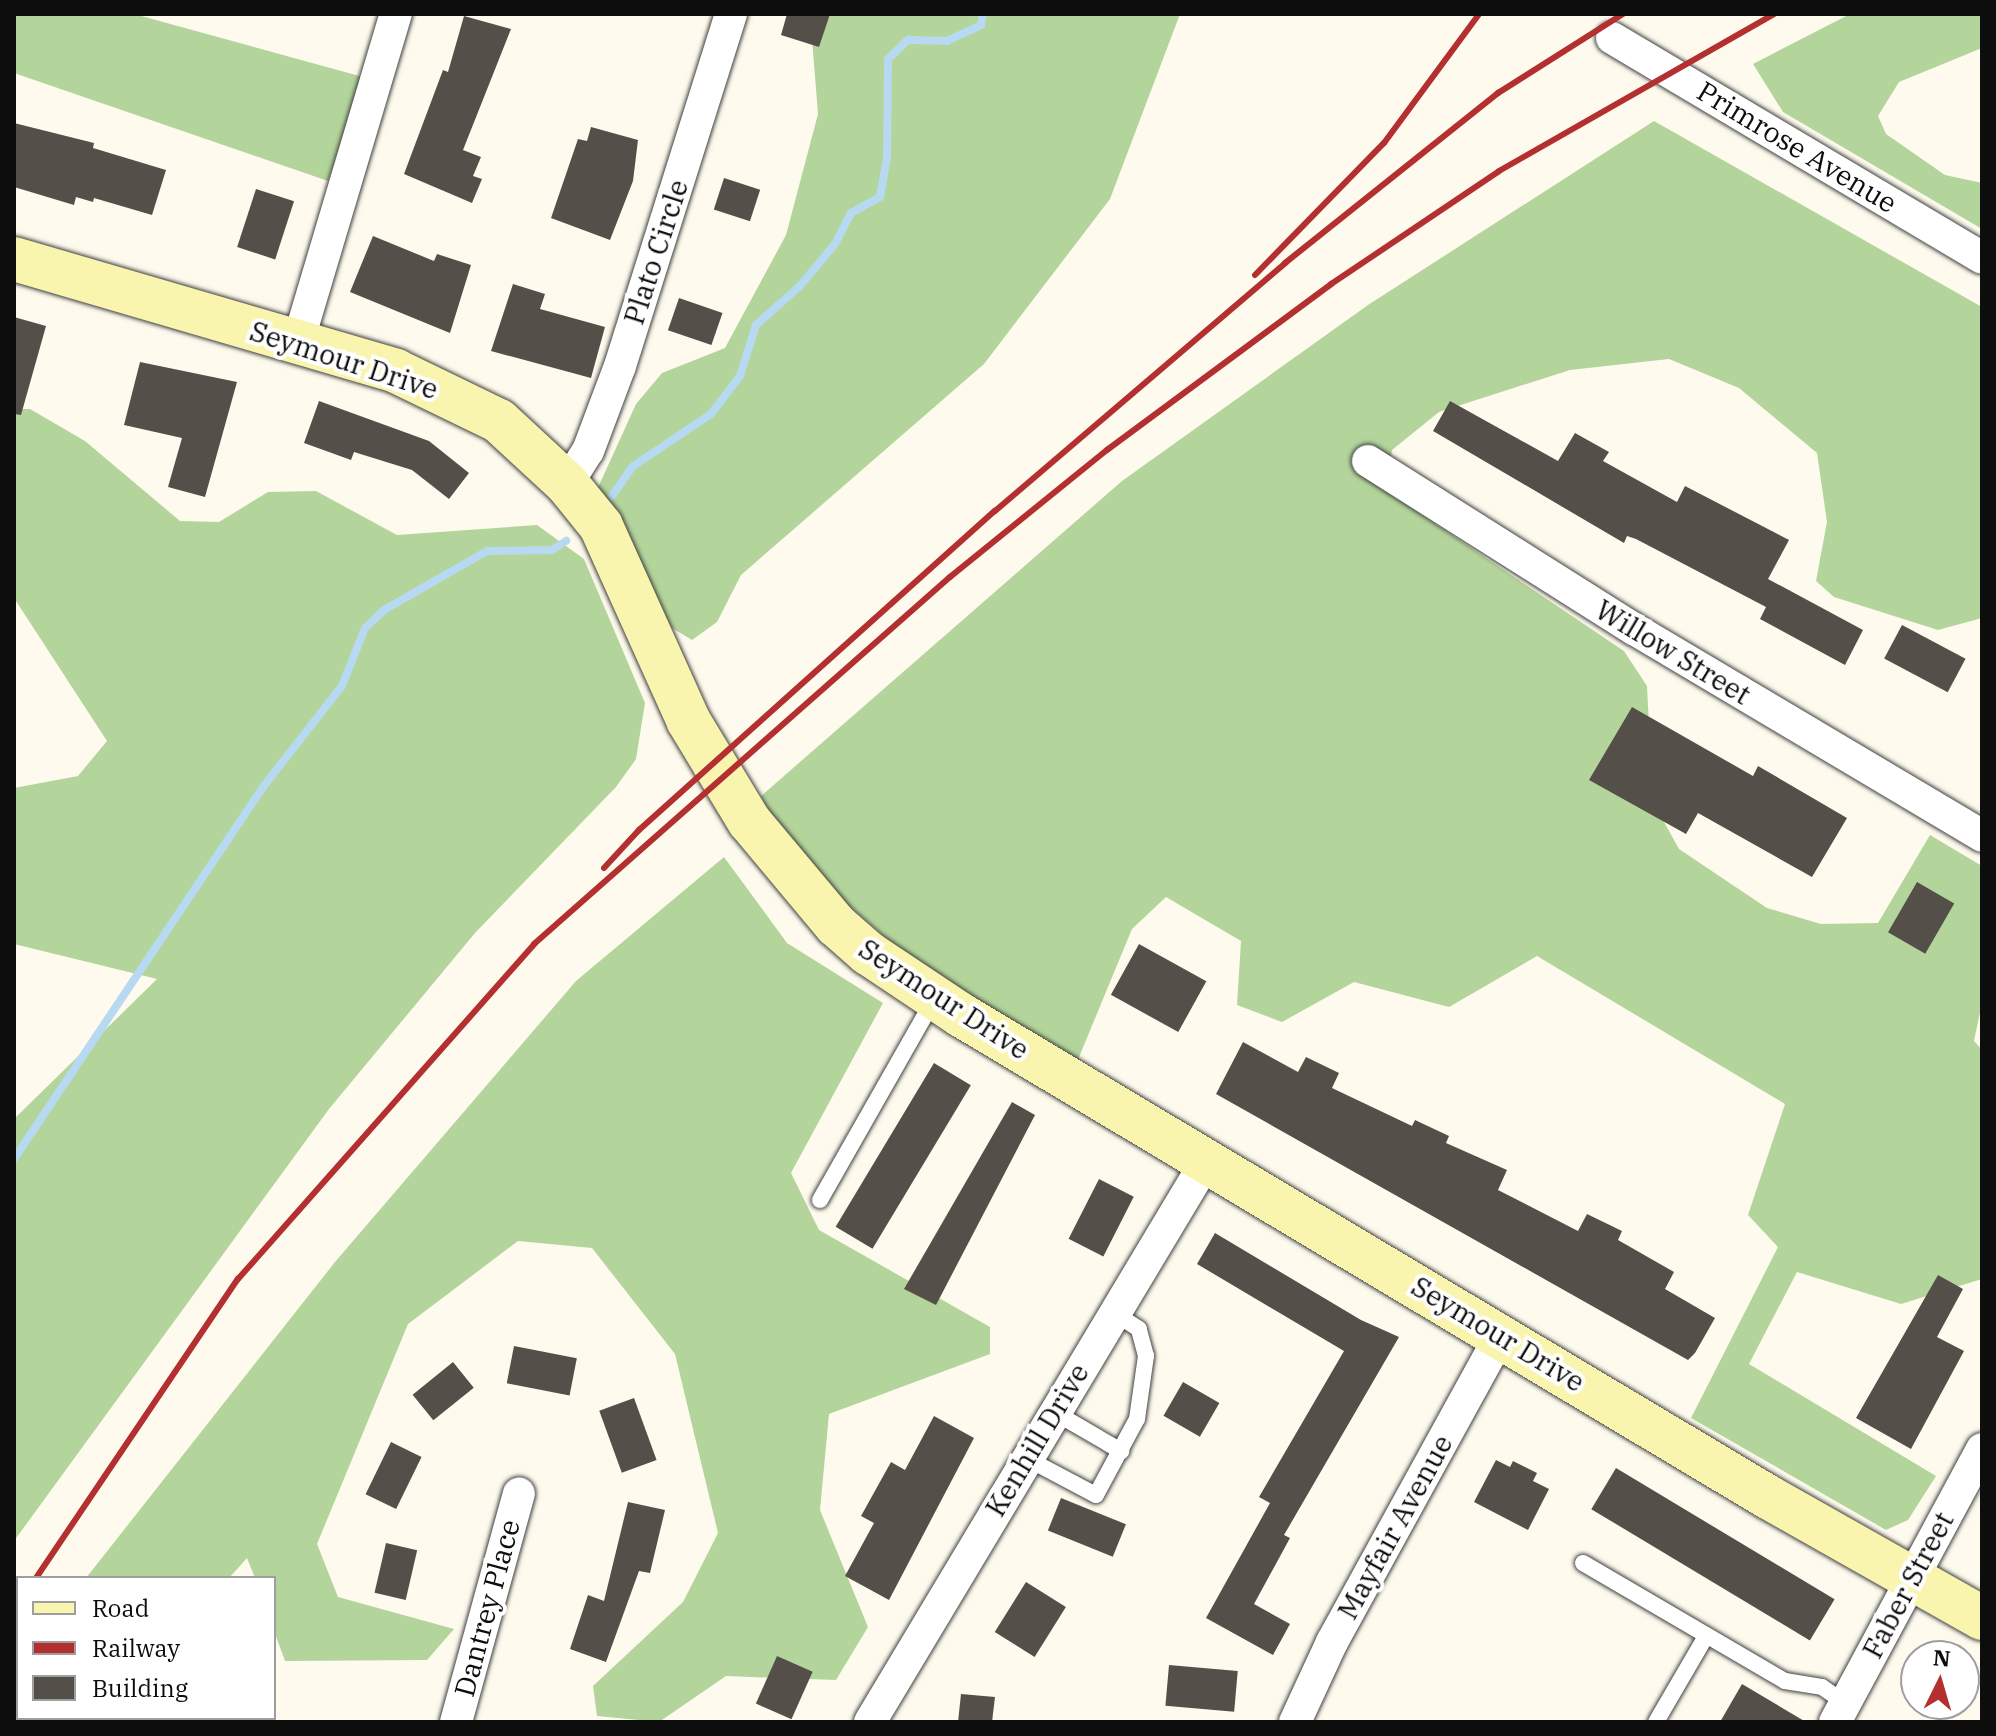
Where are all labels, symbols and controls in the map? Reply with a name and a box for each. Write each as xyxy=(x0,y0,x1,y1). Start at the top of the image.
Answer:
street label: Primrose Avenue xyxy=(1691,74,1903,220)
street label: Plato Circle xyxy=(617,175,695,329)
street label: Seymour Drive xyxy=(246,314,442,406)
street label: Willow Street xyxy=(1589,593,1757,711)
street label: Seymour Drive xyxy=(853,932,1035,1066)
street label: Seymour Drive xyxy=(1405,1269,1591,1399)
street label: Kenhill Drive xyxy=(978,1358,1096,1522)
street label: Mayfair Avenue xyxy=(1331,1429,1459,1625)
street label: Faber Street xyxy=(1855,1506,1961,1664)
street label: Dantrey Place xyxy=(447,1516,527,1700)
legend xyxy=(16,1576,276,1720)
text: Road xyxy=(92,1592,149,1624)
text: Railway xyxy=(92,1632,180,1664)
north arrow xyxy=(1900,1640,1980,1720)
text: N xyxy=(1932,1642,1952,1673)
text: Building xyxy=(92,1672,188,1704)

